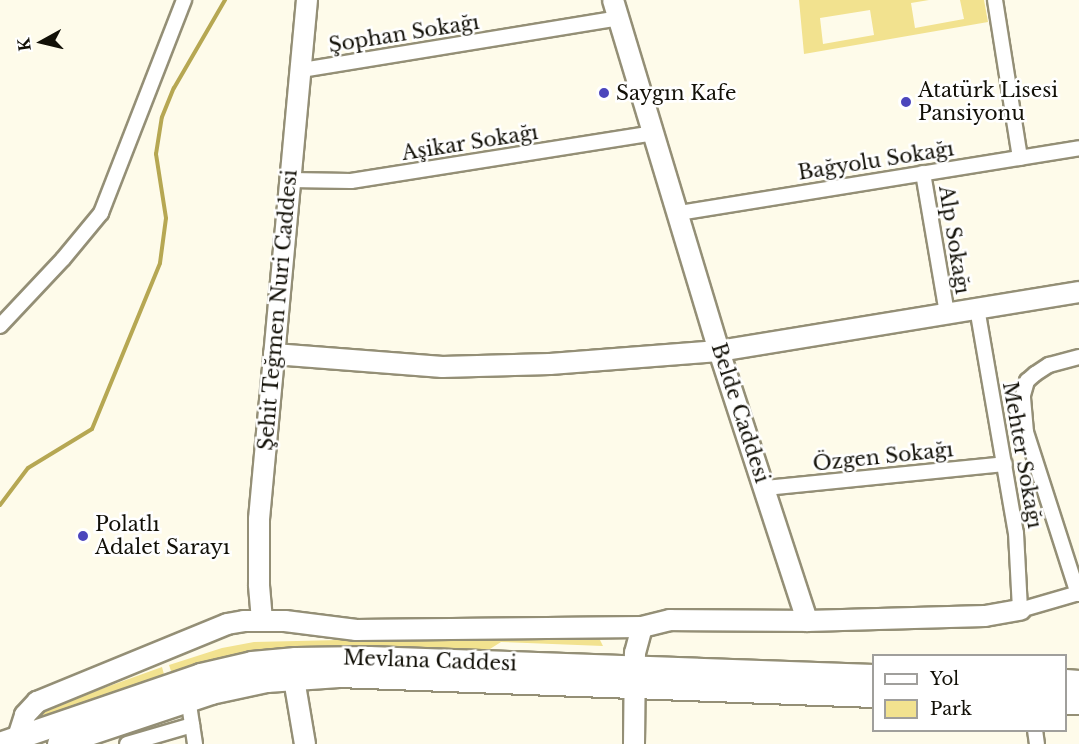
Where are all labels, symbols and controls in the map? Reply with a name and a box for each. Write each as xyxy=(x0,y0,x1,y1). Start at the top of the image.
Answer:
street label: Şophan Sokağı xyxy=(327,10,481,58)
north arrow xyxy=(12,12,72,72)
text: K xyxy=(13,37,35,52)
place label: Atatürk Lisesi Pansiyonu xyxy=(918,78,1058,125)
place label: Saygın Kafe xyxy=(616,81,736,105)
marker: Saygın Kafe xyxy=(597,86,611,100)
marker: Atatürk Lisesi Pansiyonu xyxy=(899,95,913,109)
street label: Aşikar Sokağı xyxy=(400,120,540,166)
street label: Bağyolu Sokağı xyxy=(796,137,956,185)
street label: Şehit Teğmen Nuri Caddesi xyxy=(254,168,302,452)
street label: Alp Sokağı xyxy=(934,184,974,296)
street label: Belde Caddesi xyxy=(706,340,774,486)
street label: Mehter Sokağı xyxy=(997,380,1047,530)
street label: Özgen Sokağı xyxy=(812,438,954,476)
place label: Polatlı Adalet Sarayı xyxy=(95,512,230,559)
marker: Polatlı Adalet Sarayı xyxy=(76,529,90,543)
street label: Mevlana Caddesi xyxy=(343,646,517,676)
legend xyxy=(872,654,1067,732)
text: Yol xyxy=(930,668,959,690)
text: Park xyxy=(930,698,972,720)

